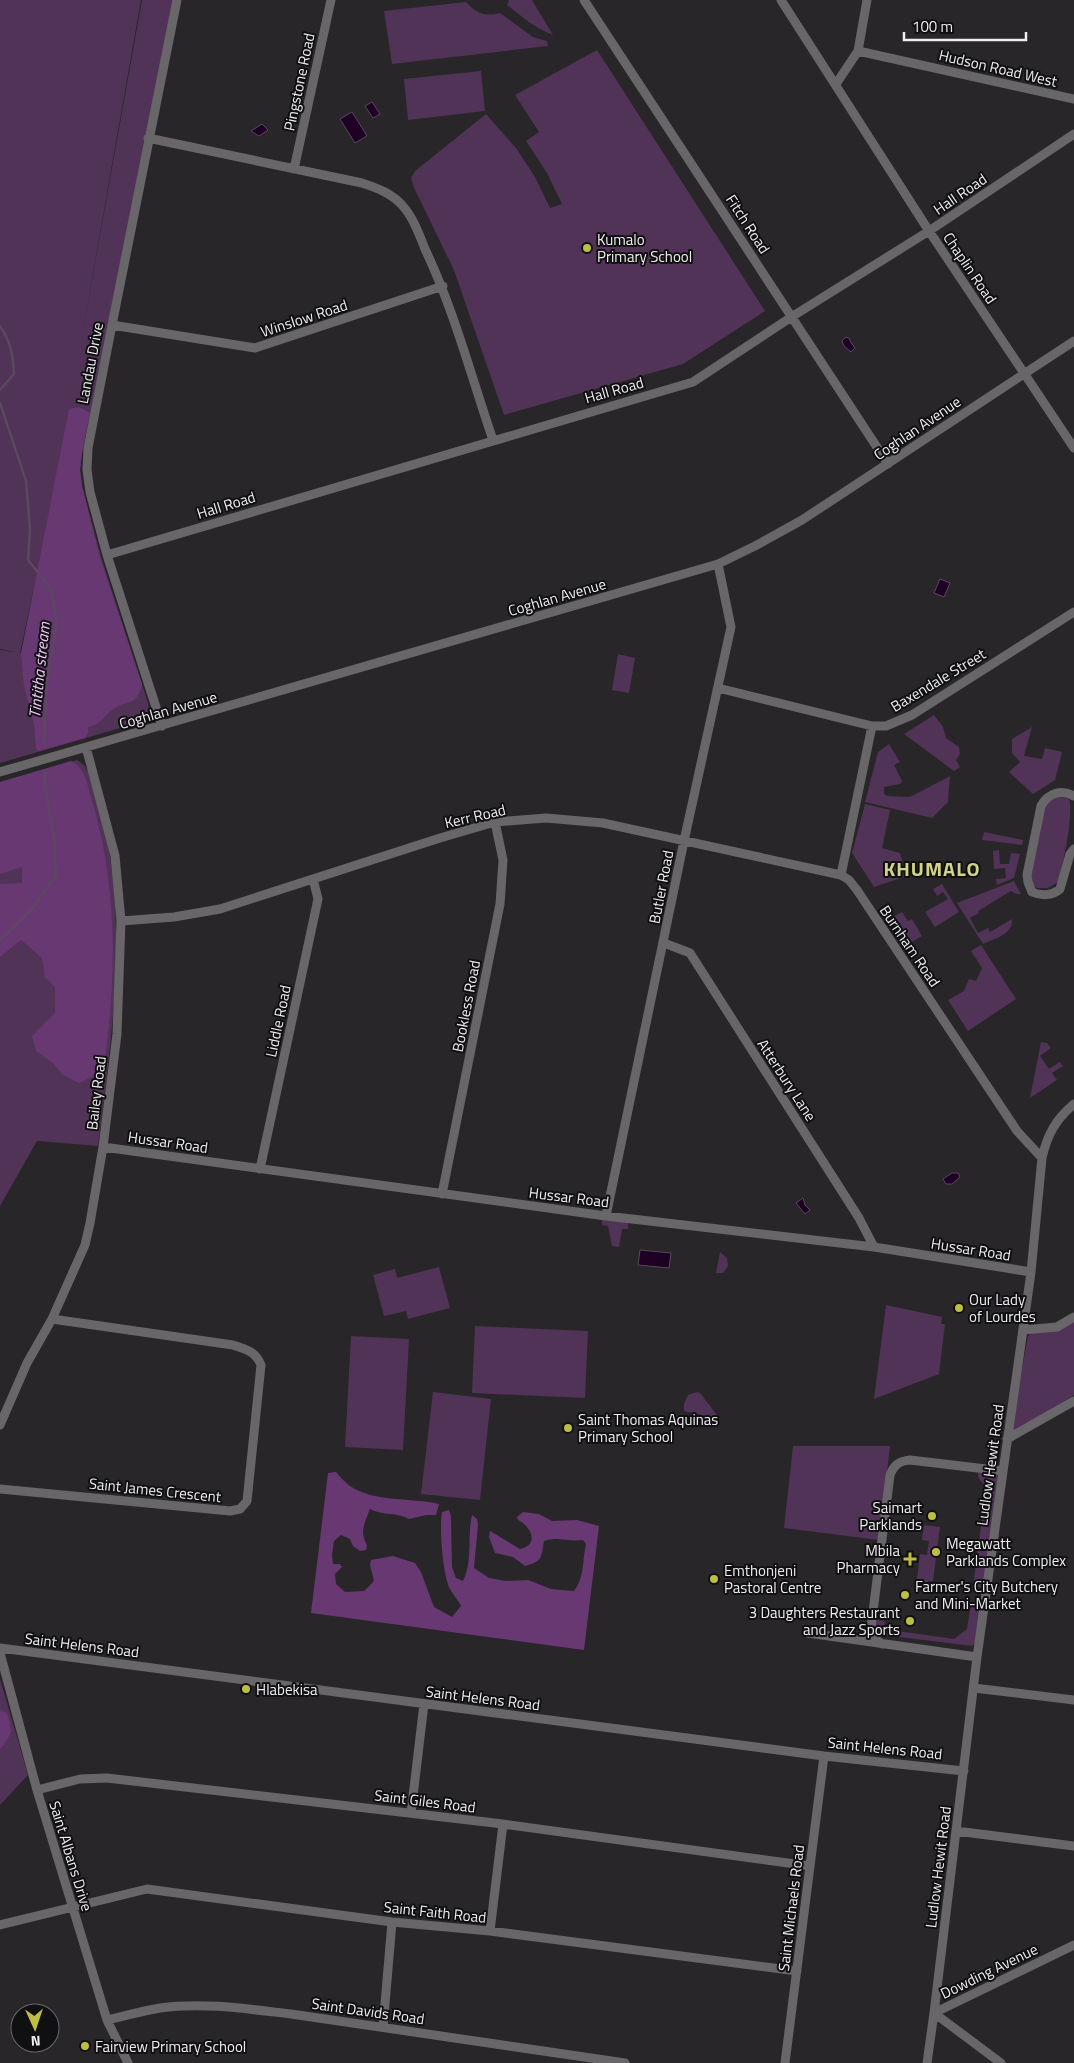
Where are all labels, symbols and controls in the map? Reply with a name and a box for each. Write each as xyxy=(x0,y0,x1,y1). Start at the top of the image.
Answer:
scale bar xyxy=(904,10,1026,42)
text: 100 m xyxy=(912,15,953,38)
street label: Pingstone Road xyxy=(277,31,321,133)
street label: Hudson Road West xyxy=(937,43,1060,93)
street label: Hall Road xyxy=(929,168,991,220)
street label: Fitch Road xyxy=(720,190,776,258)
street label: Chaplin Road xyxy=(937,227,1003,309)
place label: Kumalo Primary School xyxy=(597,228,692,268)
marker: Kumalo Primary School xyxy=(581,242,593,254)
street label: Winslow Road xyxy=(258,293,350,343)
street label: Landau Drive xyxy=(71,320,109,406)
street label: Hall Road xyxy=(582,371,646,409)
street label: Coghlan Avenue xyxy=(869,390,965,466)
street label: Hall Road xyxy=(194,485,258,525)
street label: Coghlan Avenue xyxy=(505,572,609,622)
water label: Tintitha stream xyxy=(22,620,56,719)
street label: Baxendale Street xyxy=(886,642,991,718)
street label: Coghlan Avenue xyxy=(116,685,220,735)
street label: Kerr Road xyxy=(442,798,508,834)
street label: Butler Road xyxy=(643,848,679,926)
district label: KHUMALO xyxy=(883,853,981,884)
street label: Burnham Road xyxy=(874,900,946,992)
street label: Bookless Road xyxy=(446,958,486,1054)
street label: Liddle Road xyxy=(259,983,297,1059)
street label: Atterbury Lane xyxy=(752,1034,822,1126)
street label: Bailey Road xyxy=(80,1055,112,1131)
street label: Hussar Road xyxy=(127,1125,209,1159)
street label: Hussar Road xyxy=(528,1181,610,1213)
street label: Hussar Road xyxy=(929,1231,1013,1267)
place label: Our Lady of Lourdes xyxy=(969,1288,1036,1328)
marker: Our Lady of Lourdes xyxy=(953,1302,965,1314)
street label: Ludlow Hewit Road xyxy=(970,1403,1010,1527)
place label: Saint Thomas Aquinas Primary School xyxy=(578,1408,718,1448)
marker: Saint Thomas Aquinas Primary School xyxy=(562,1422,574,1434)
street label: Saint James Crescent xyxy=(88,1472,223,1508)
place label: Saimart Parklands xyxy=(859,1496,923,1536)
marker: Saimart Parklands xyxy=(926,1510,938,1522)
place label: Megawatt Parklands Complex xyxy=(946,1532,1066,1572)
place label: Mbila Pharmacy xyxy=(837,1539,900,1579)
marker: Megawatt Parklands Complex xyxy=(930,1546,942,1558)
marker: Mbila Pharmacy xyxy=(904,1553,916,1565)
place label: Emthonjeni Pastoral Centre xyxy=(724,1559,821,1599)
marker: Emthonjeni Pastoral Centre xyxy=(708,1573,720,1585)
place label: Farmer's City Butchery and Mini-Market xyxy=(915,1575,1058,1615)
marker: Farmer's City Butchery and Mini-Market xyxy=(899,1589,911,1601)
place label: 3 Daughters Restaurant and Jazz Sports xyxy=(749,1601,901,1641)
marker: 3 Daughters Restaurant and Jazz Sports xyxy=(904,1615,916,1627)
street label: Saint Helens Road xyxy=(24,1627,140,1663)
place label: Hlabekisa xyxy=(256,1678,318,1701)
street label: Saint Helens Road xyxy=(425,1680,541,1716)
marker: Hlabekisa xyxy=(240,1683,252,1695)
street label: Saint Helens Road xyxy=(827,1731,943,1765)
street label: Saint Giles Road xyxy=(373,1783,477,1819)
street label: Saint Albans Drive xyxy=(43,1798,99,1914)
street label: Ludlow Hewit Road xyxy=(919,1805,957,1929)
street label: Saint Michaels Road xyxy=(772,1843,810,1973)
street label: Saint Faith Road xyxy=(383,1895,487,1929)
street label: Dowding Avenue xyxy=(936,1937,1042,2005)
street label: Saint Davids Road xyxy=(310,1992,426,2030)
north arrow xyxy=(10,2003,60,2053)
text: N xyxy=(30,2031,41,2052)
place label: Fairview Primary School xyxy=(95,2035,246,2058)
marker: Fairview Primary School xyxy=(79,2040,91,2052)

